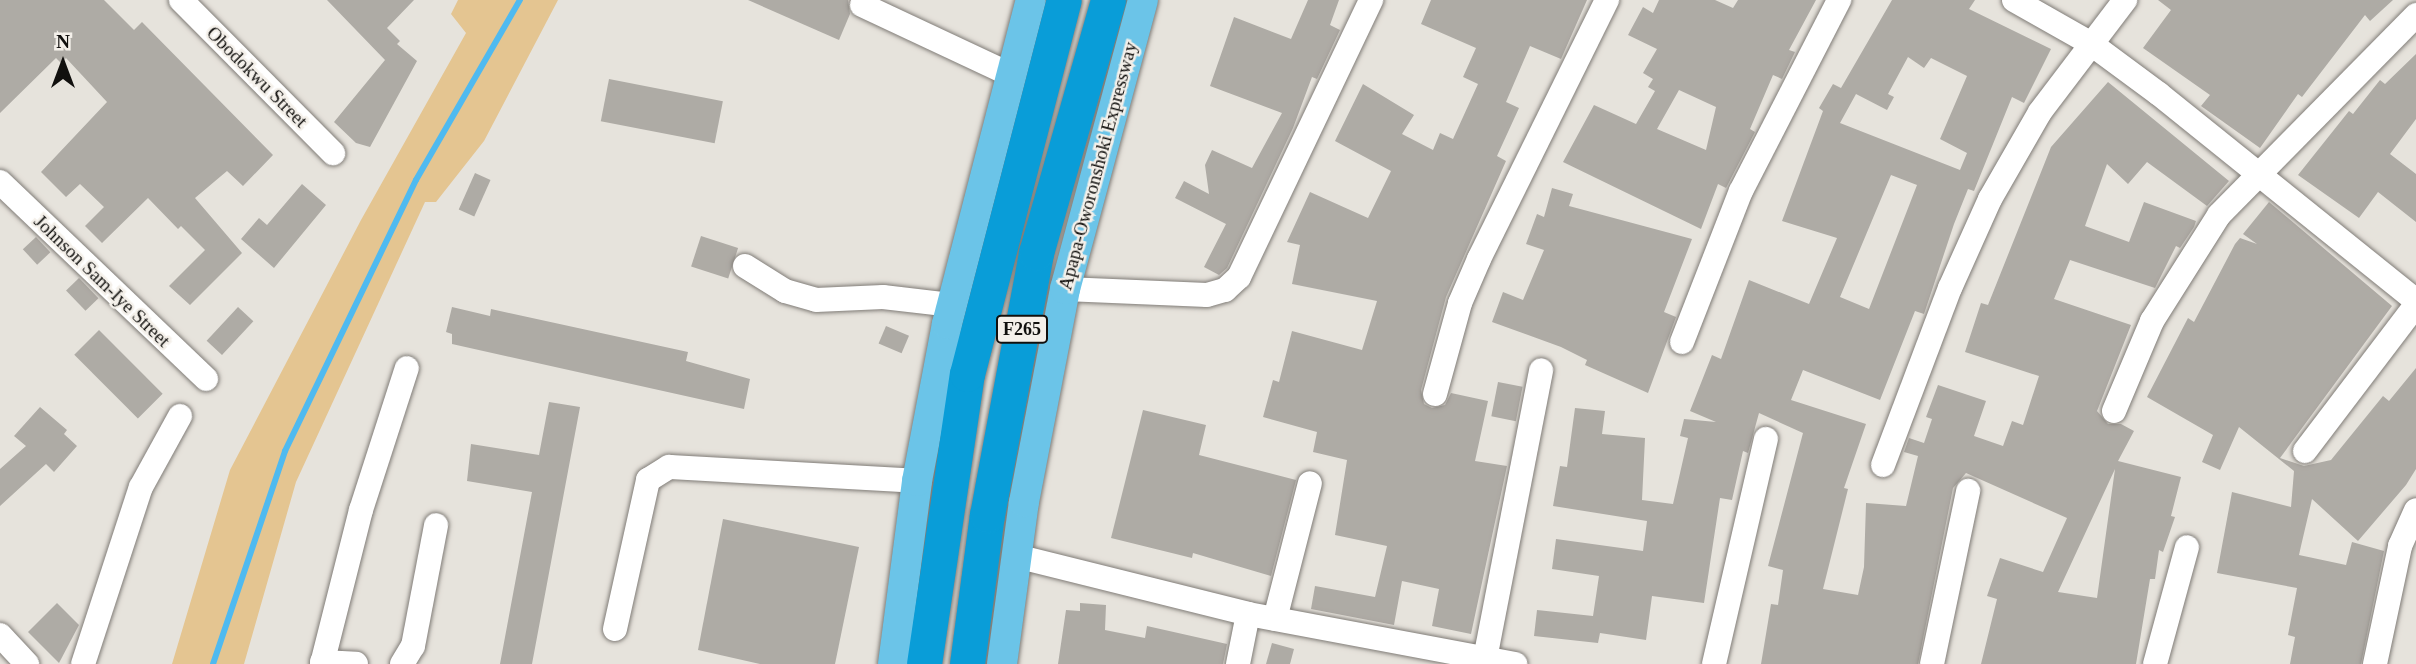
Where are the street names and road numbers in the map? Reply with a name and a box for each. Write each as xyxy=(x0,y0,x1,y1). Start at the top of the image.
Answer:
street label: Obodokwu Street xyxy=(202,22,312,132)
street label: Apapa-Oworonshoki Expressway xyxy=(1054,39,1142,293)
street label: Johnson Sam-Iye Street xyxy=(29,210,175,352)
road number: F265 xyxy=(996,314,1048,344)

